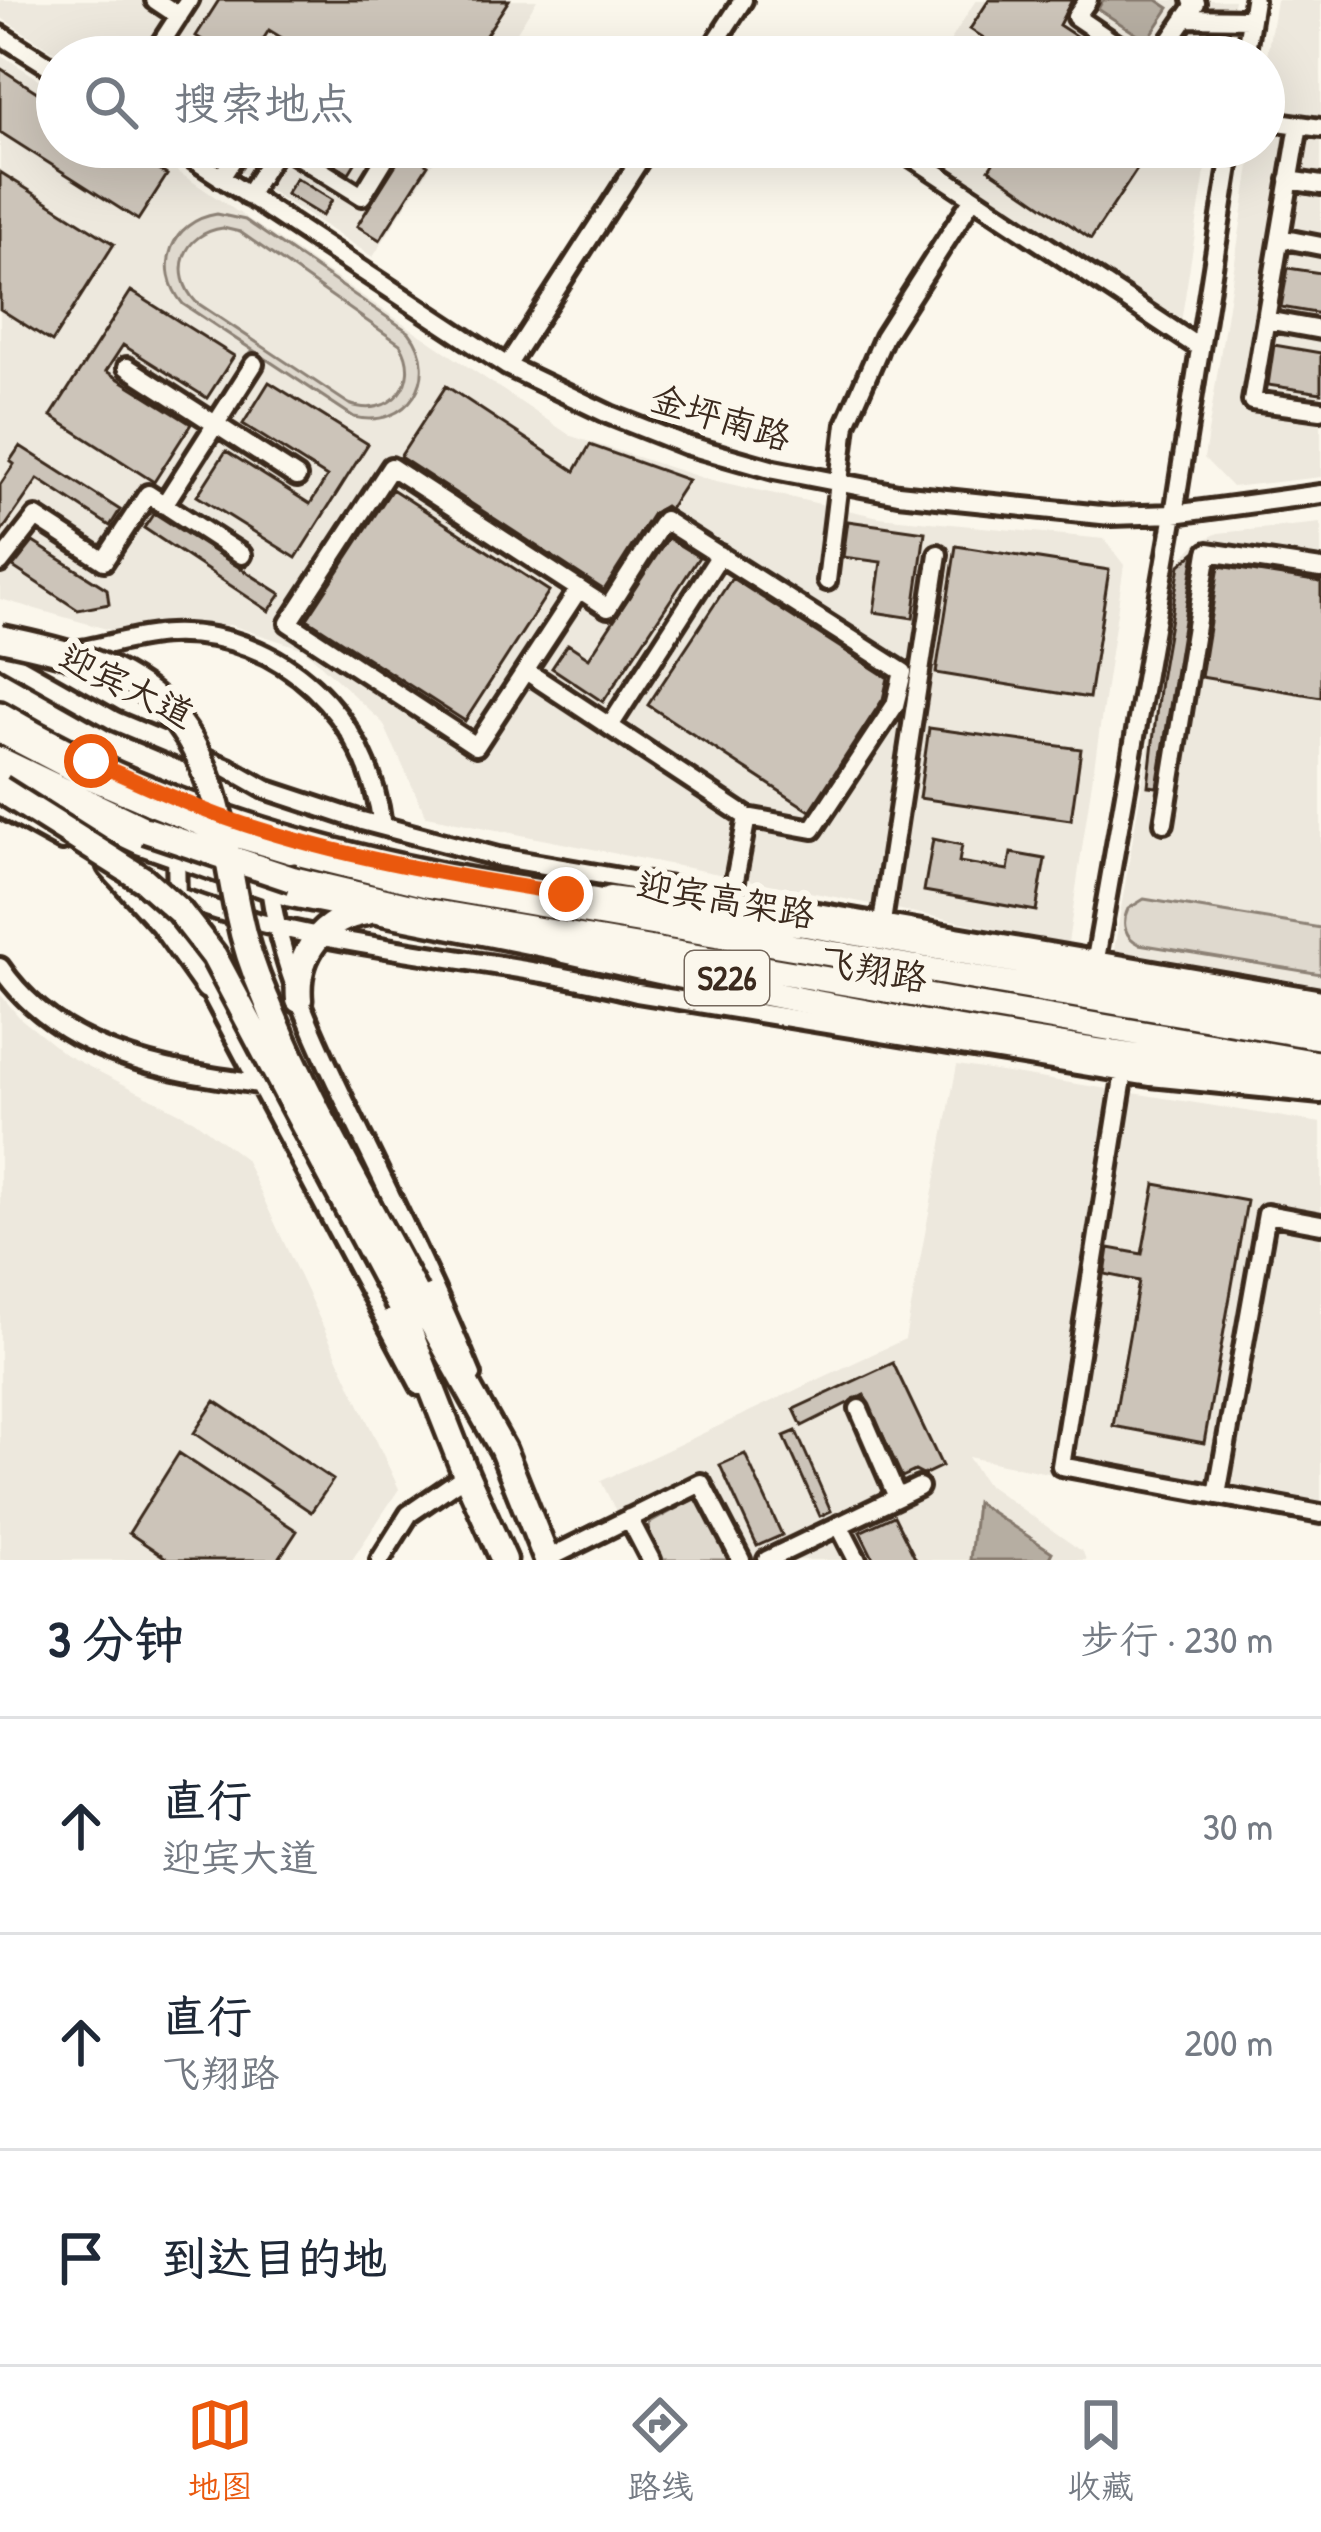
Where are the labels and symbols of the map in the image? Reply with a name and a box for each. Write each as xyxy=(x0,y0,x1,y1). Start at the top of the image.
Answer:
street label: 金坪南路 xyxy=(645,372,797,461)
street label: 迎宾大道 xyxy=(52,631,203,738)
route start xyxy=(64,734,118,788)
street label: 迎宾高架路 xyxy=(633,859,819,938)
route end xyxy=(539,867,593,921)
street label: 飞翔路 xyxy=(817,935,932,1002)
road number: S226 xyxy=(685,951,769,1005)

